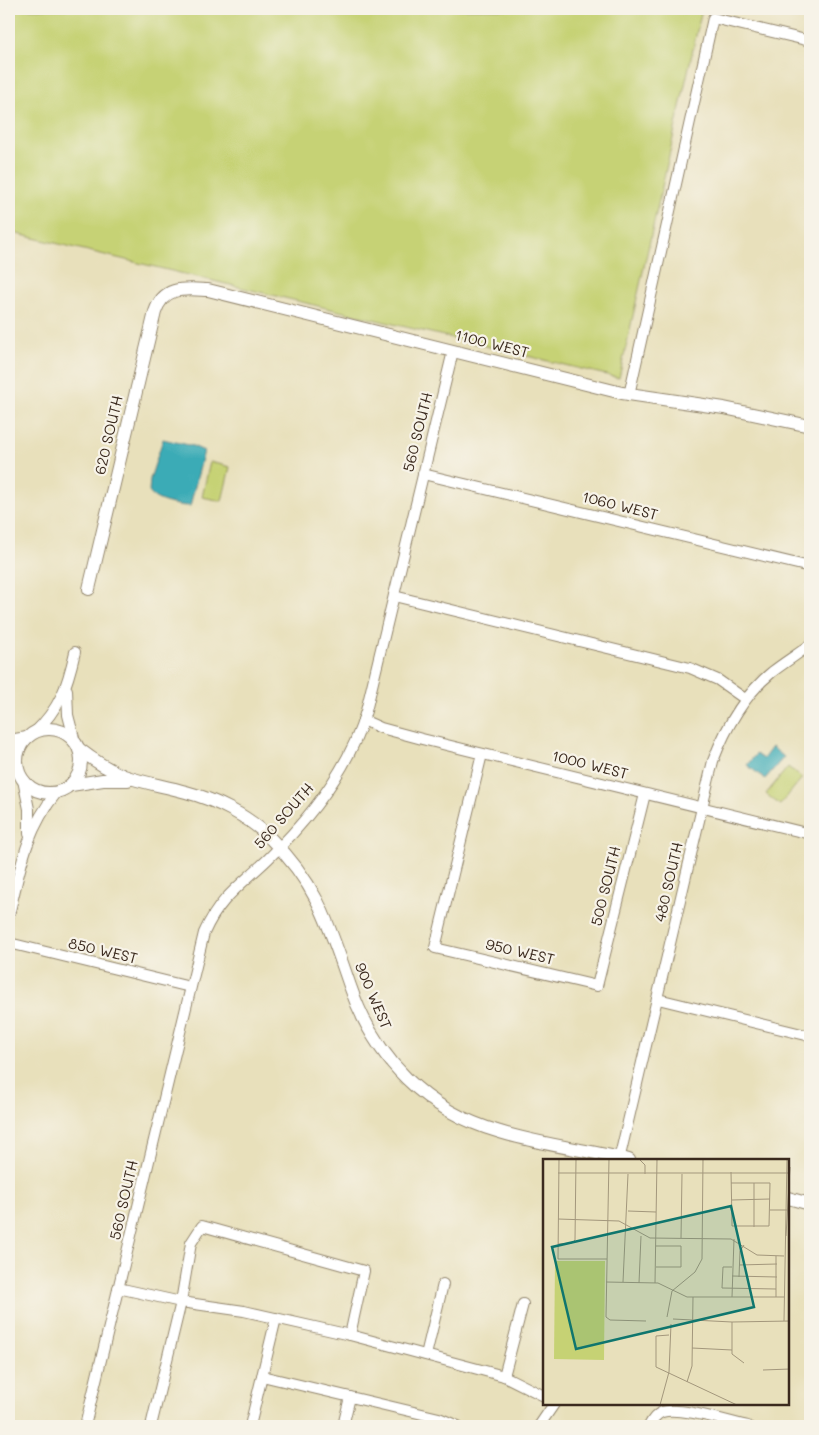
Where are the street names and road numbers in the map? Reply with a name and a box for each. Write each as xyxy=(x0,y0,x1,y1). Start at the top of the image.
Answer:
street label: 1100 WEST xyxy=(453,324,531,362)
street label: 560 SOUTH xyxy=(397,390,437,474)
street label: 620 SOUTH xyxy=(89,393,127,476)
street label: 1060 WEST xyxy=(580,486,660,524)
street label: 1000 WEST xyxy=(550,745,630,783)
street label: 560 SOUTH xyxy=(249,778,317,853)
street label: 480 SOUTH xyxy=(649,840,687,924)
street label: 500 SOUTH xyxy=(585,844,625,928)
street label: 850 WEST xyxy=(67,932,140,968)
street label: 950 WEST xyxy=(484,933,557,969)
street label: 900 WEST xyxy=(351,959,397,1032)
street label: 560 SOUTH xyxy=(104,1158,142,1242)

